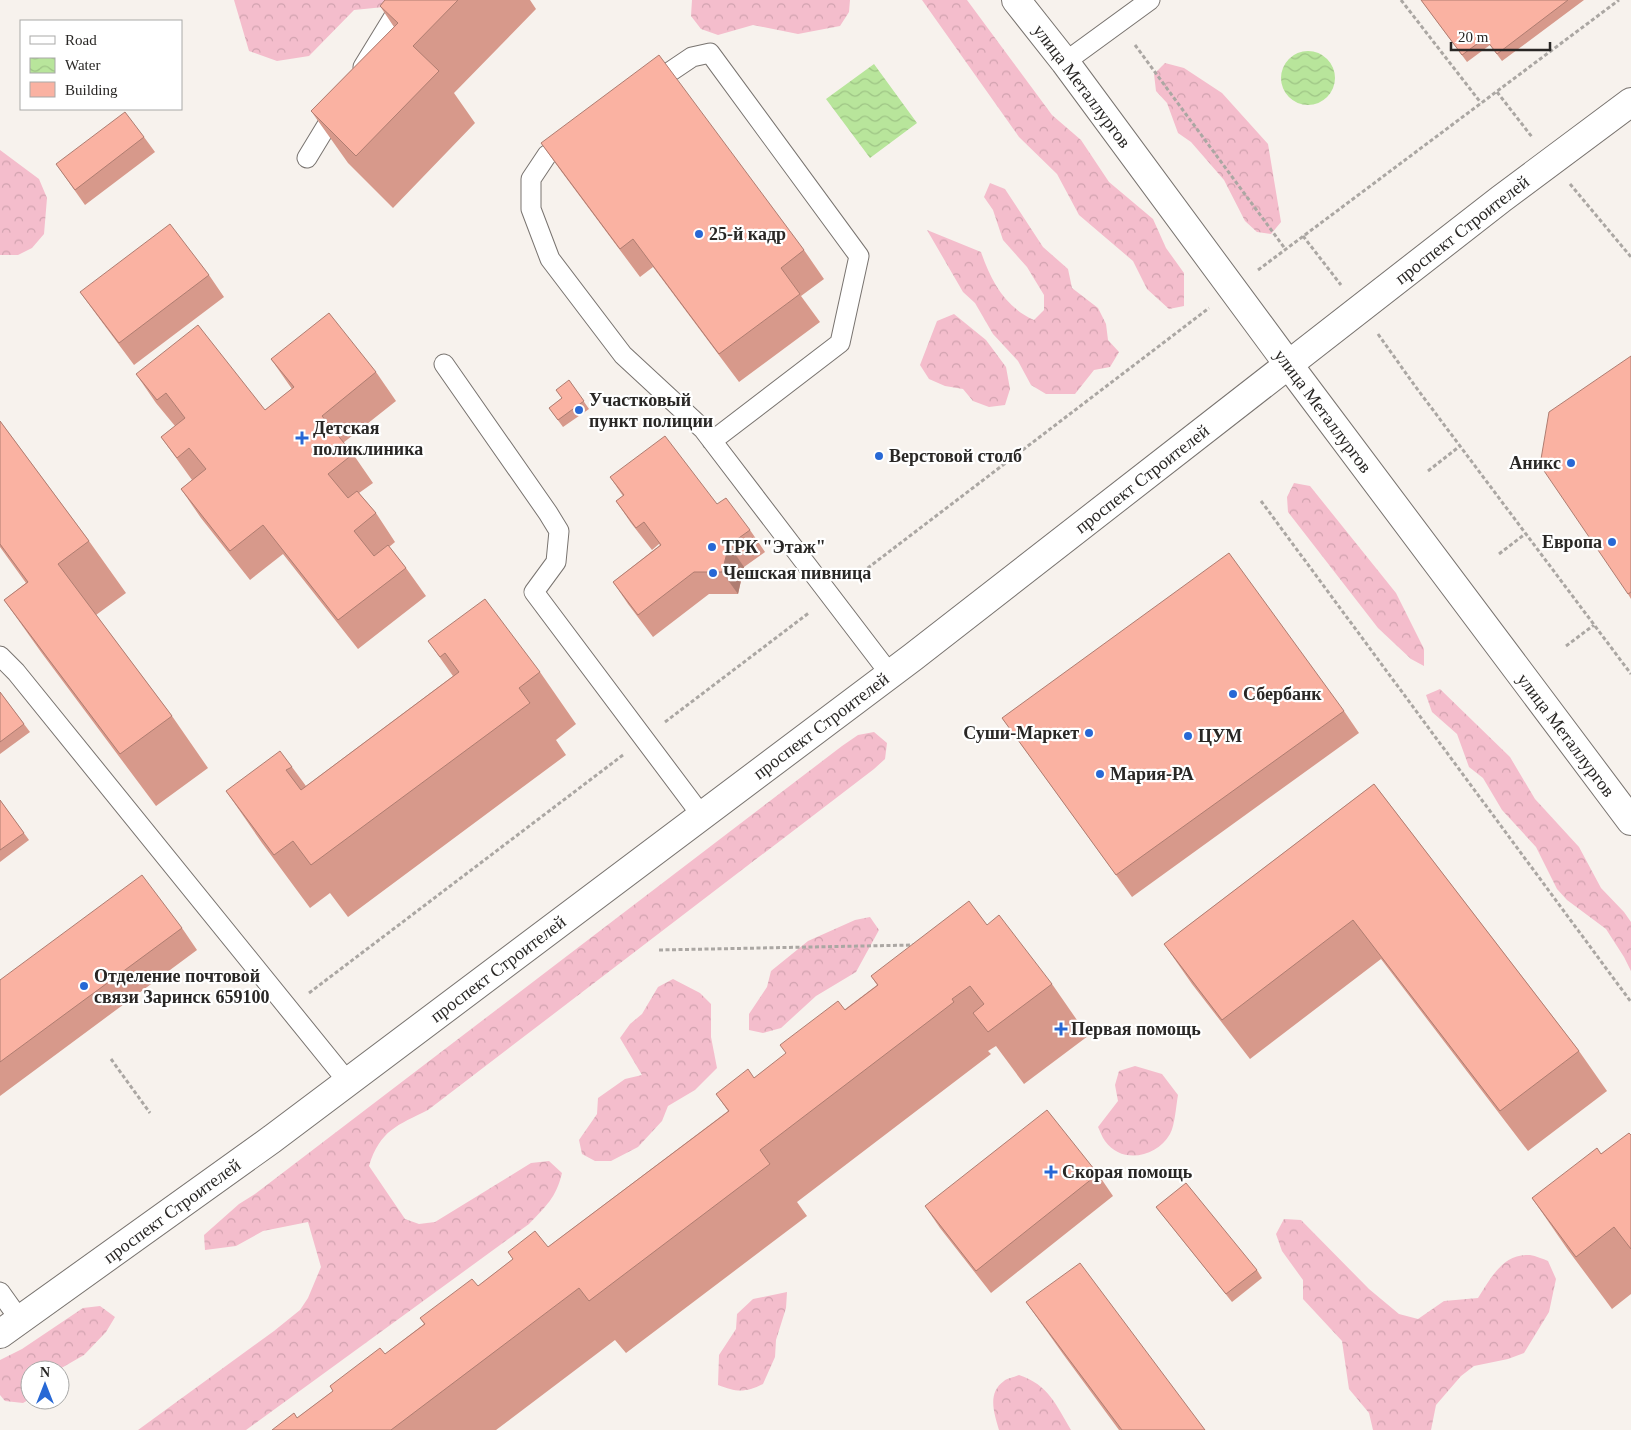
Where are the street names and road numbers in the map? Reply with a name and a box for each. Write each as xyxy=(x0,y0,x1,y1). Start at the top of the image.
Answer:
street label: улица Металлургов xyxy=(1029,20,1135,152)
street label: проспект Строителей xyxy=(1391,171,1533,289)
street label: улица Металлургов xyxy=(1270,345,1376,477)
street label: проспект Строителей xyxy=(1071,420,1213,538)
street label: проспект Строителей xyxy=(749,668,893,783)
street label: улица Металлургов xyxy=(1513,669,1619,801)
street label: проспект Строителей xyxy=(426,911,570,1026)
street label: проспект Строителей xyxy=(100,1154,245,1267)

